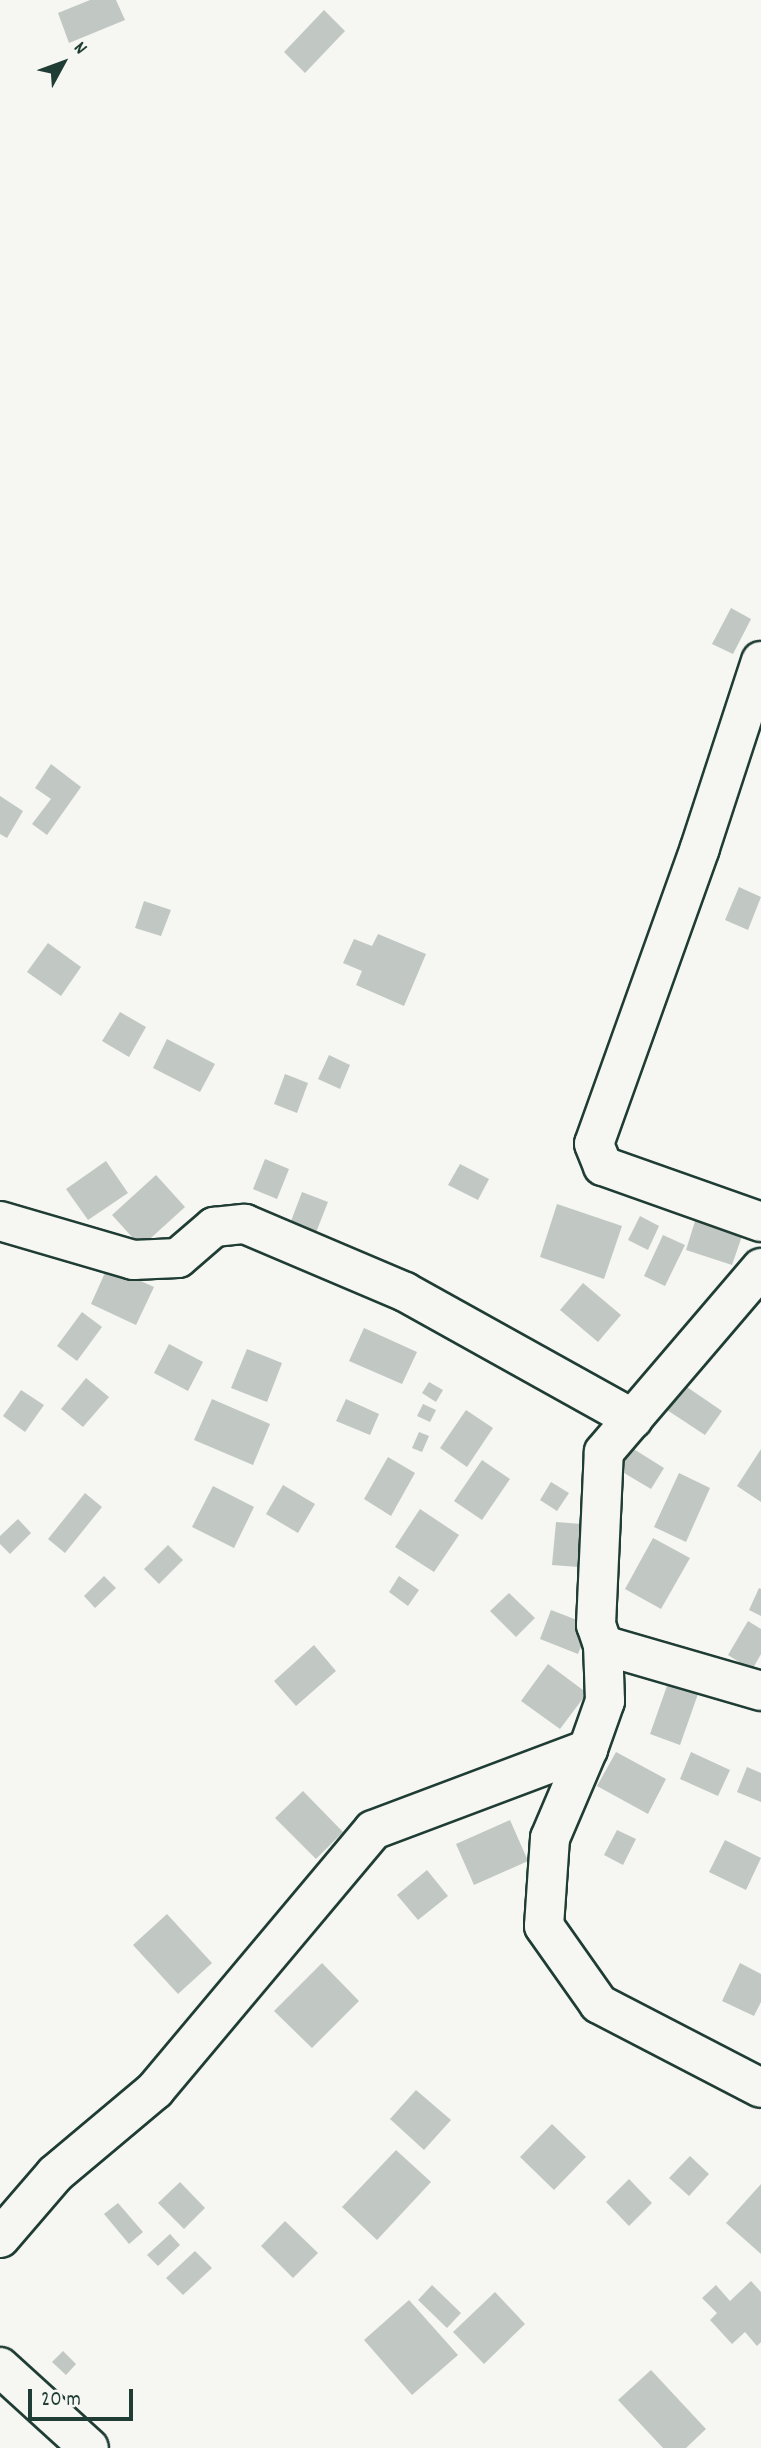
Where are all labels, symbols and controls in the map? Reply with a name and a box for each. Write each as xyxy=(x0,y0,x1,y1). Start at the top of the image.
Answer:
north arrow xyxy=(28,28,98,98)
text: N xyxy=(66,36,92,61)
scale bar xyxy=(32,2374,136,2418)
text: 20 m xyxy=(41,2386,81,2416)

